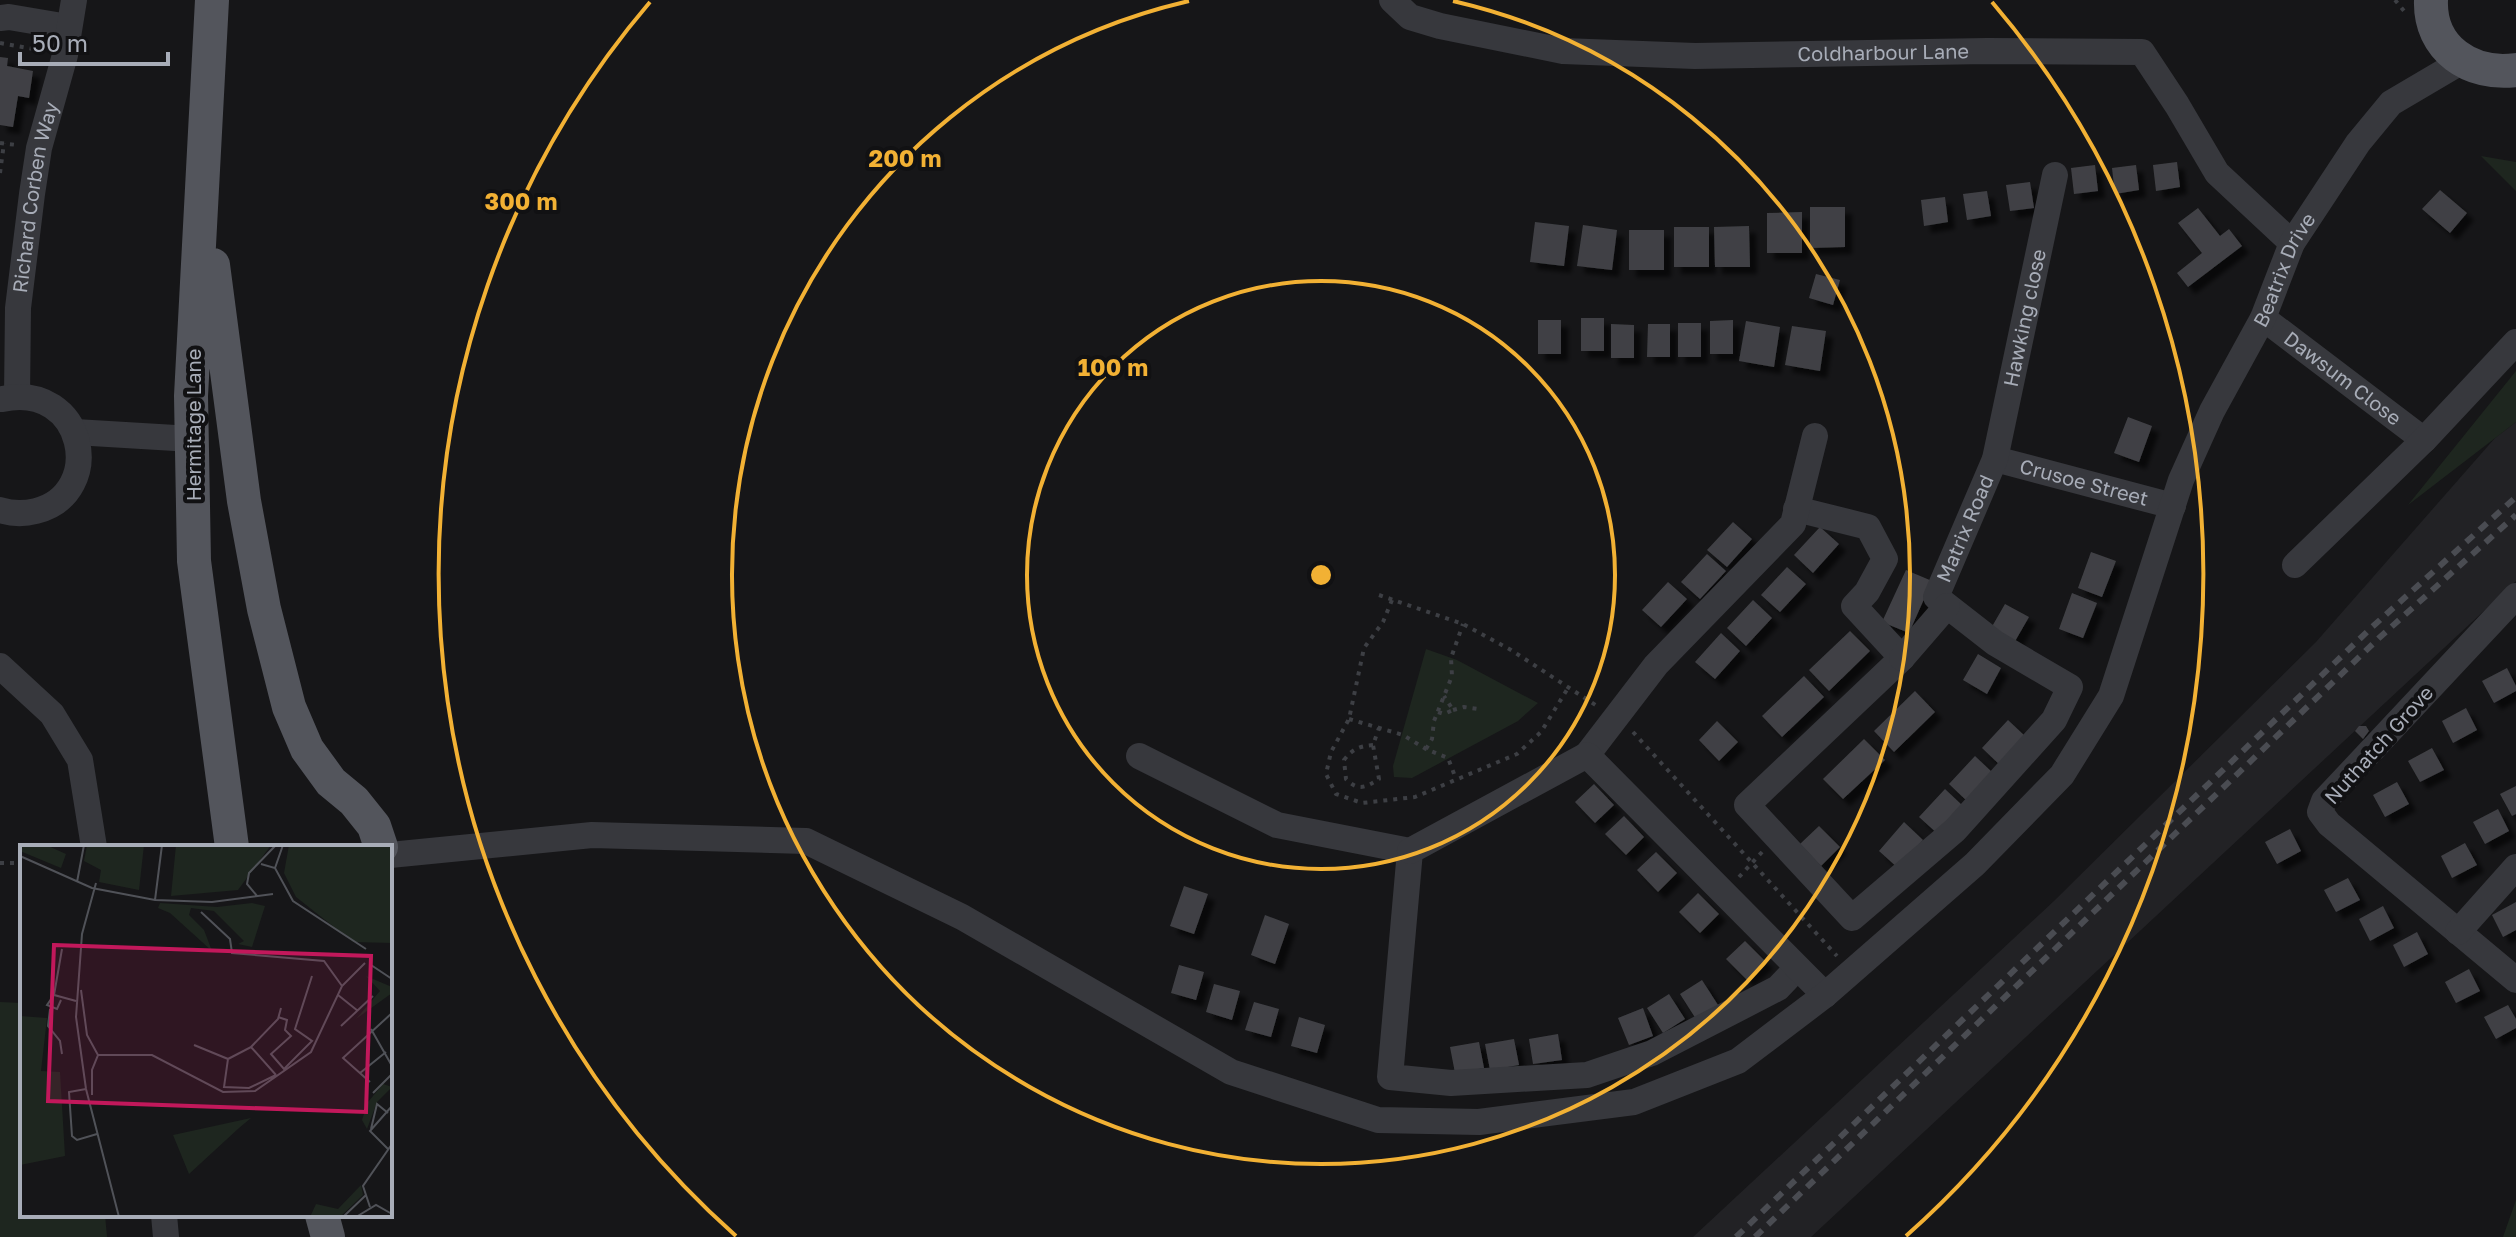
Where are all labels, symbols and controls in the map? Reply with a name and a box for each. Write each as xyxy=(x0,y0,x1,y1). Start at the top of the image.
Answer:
scale bar xyxy=(20,16,168,66)
text: 50 m xyxy=(32,28,88,57)
street label: Coldharbour Lane xyxy=(1797,38,1969,65)
street label: Richard Corben Way xyxy=(7,99,62,294)
text: 200 m xyxy=(869,143,941,172)
text: 300 m xyxy=(485,186,557,215)
street label: Beatrix Drive xyxy=(2247,208,2320,331)
street label: Hawking close xyxy=(1998,247,2050,389)
street label: Dawsum Close xyxy=(2280,326,2407,430)
street label: Hermitage Lane xyxy=(181,349,205,501)
text: 100 m xyxy=(1078,352,1148,381)
street label: Crusoe Street xyxy=(2017,453,2151,510)
street label: Matrix Road xyxy=(1931,471,1998,586)
centre of rings xyxy=(1307,561,1335,589)
street label: Nuthatch Grove xyxy=(2319,680,2438,808)
inset map xyxy=(20,845,392,1217)

